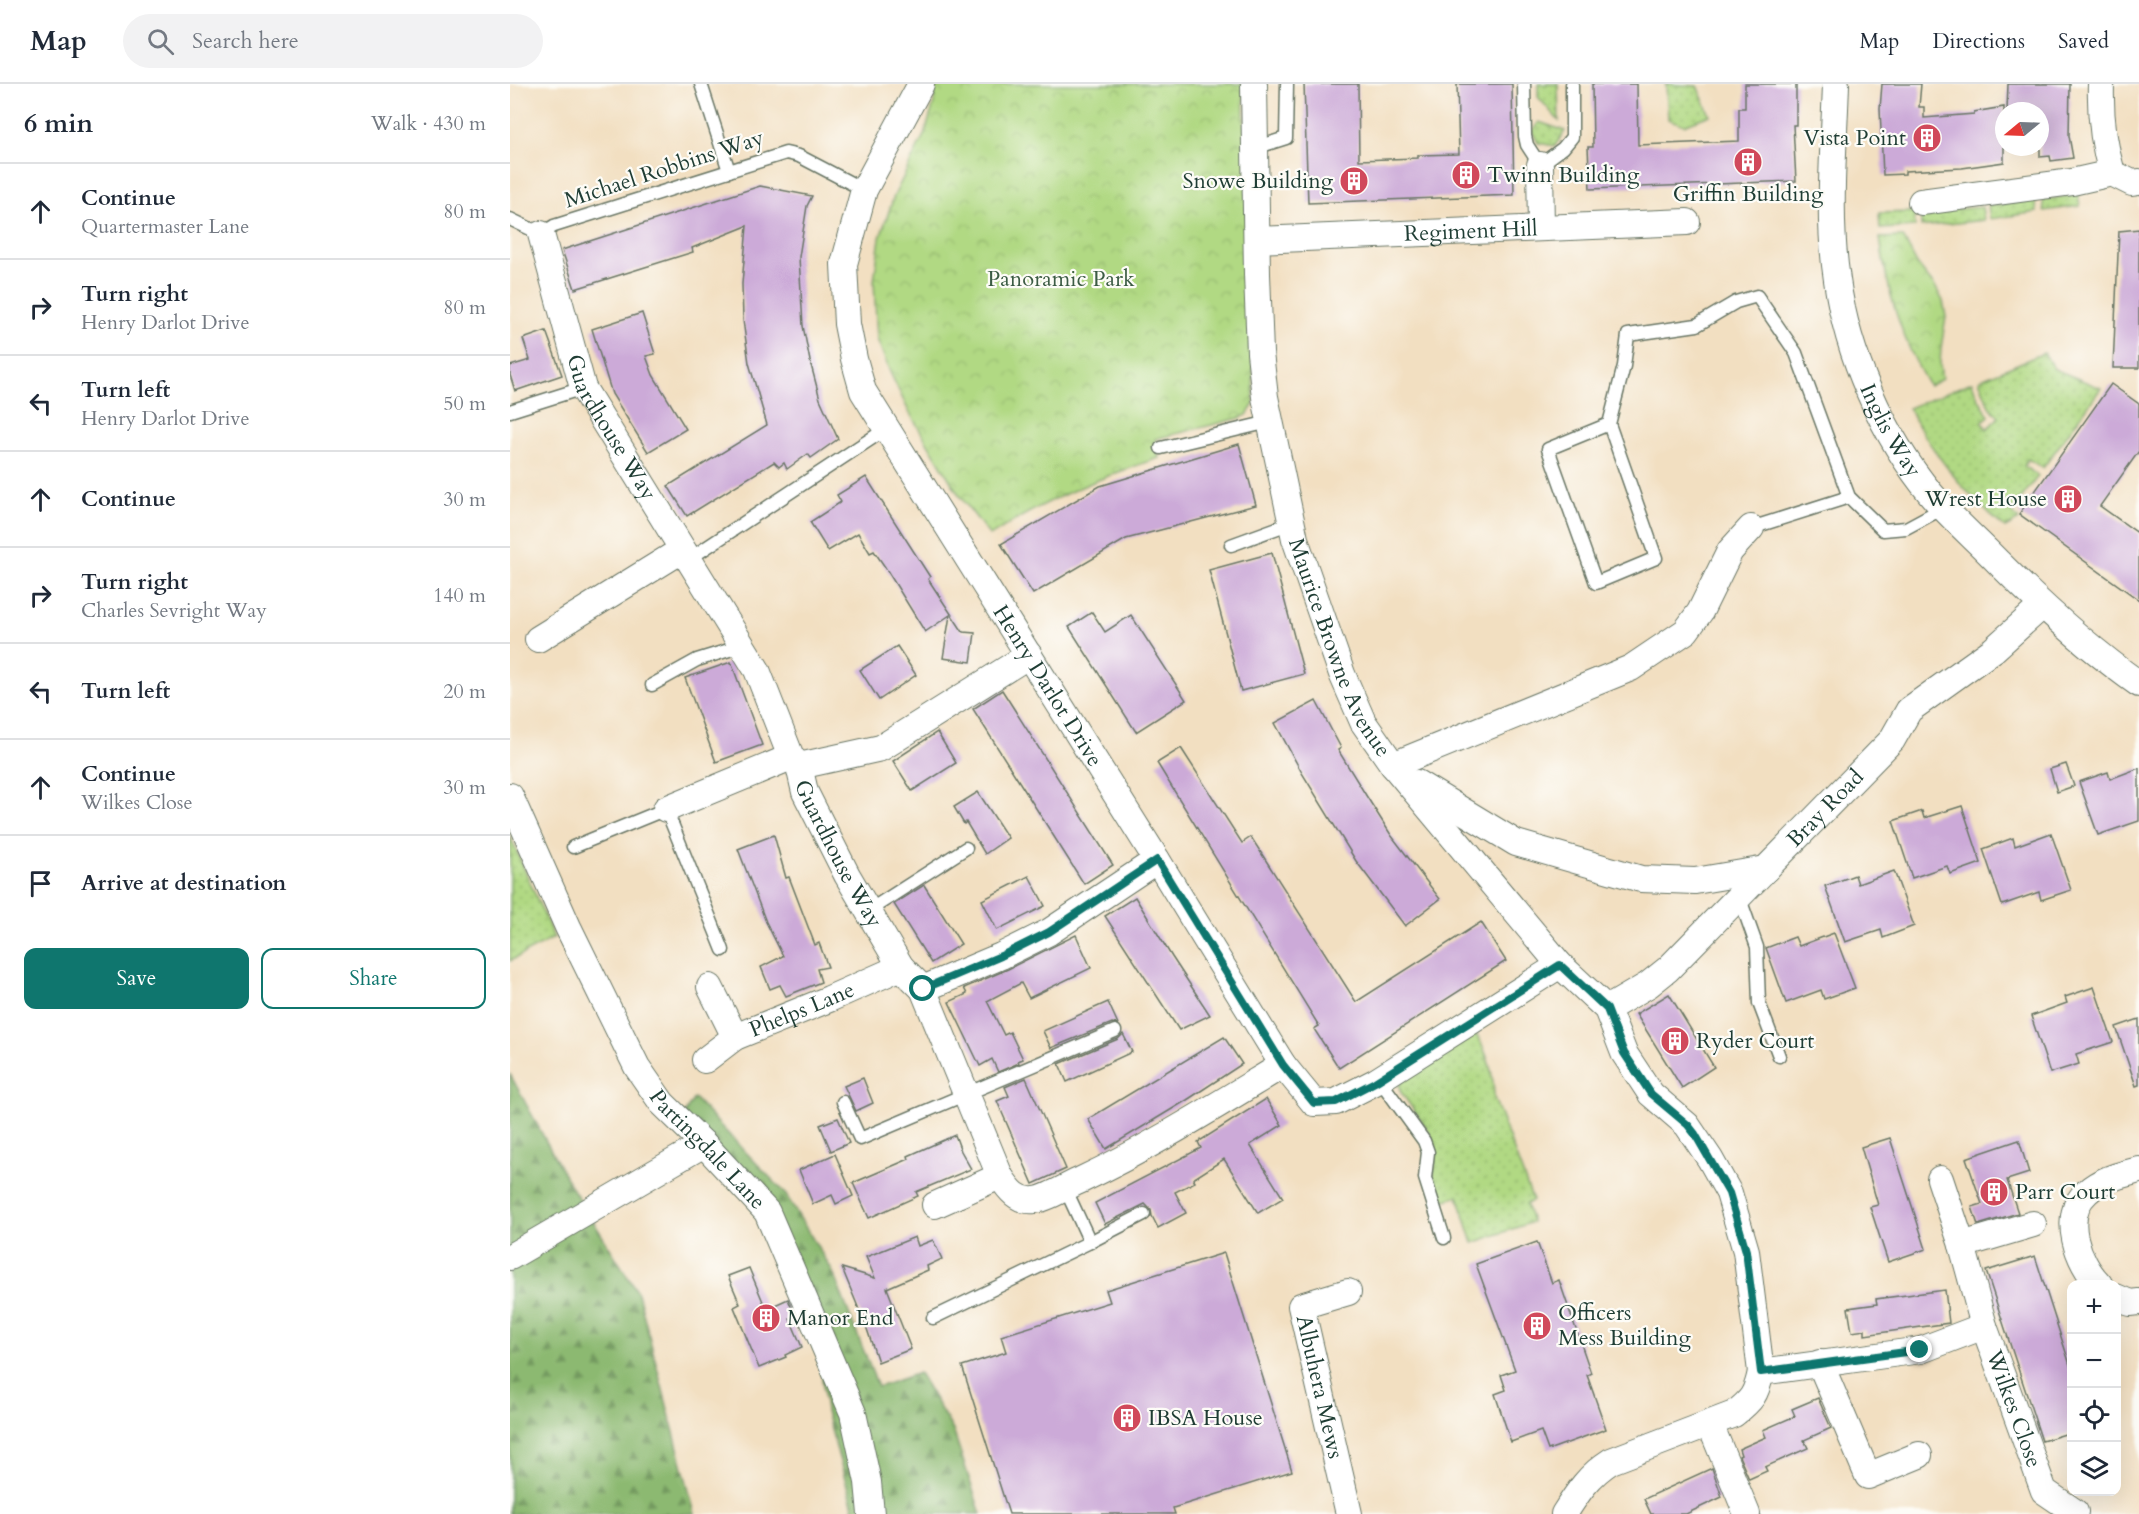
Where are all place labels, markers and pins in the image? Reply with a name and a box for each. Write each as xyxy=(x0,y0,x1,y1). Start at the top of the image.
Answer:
building icon: Vista Point xyxy=(1911,122,1943,154)
place label: Vista Point xyxy=(1803,123,1906,153)
building icon: Griffin Building xyxy=(1732,146,1764,178)
building icon: Twinn Building xyxy=(1450,159,1482,191)
place label: Twinn Building xyxy=(1487,160,1640,190)
building icon: Snowe Building xyxy=(1338,165,1370,197)
place label: Snowe Building xyxy=(1183,166,1334,196)
place label: Griffin Building xyxy=(1673,179,1824,209)
building icon: Wrest House xyxy=(2052,483,2084,515)
place label: Wrest House xyxy=(1924,484,2047,514)
building icon: Ryder Court xyxy=(1659,1025,1691,1057)
place label: Ryder Court xyxy=(1696,1026,1814,1056)
building icon: Parr Court xyxy=(1978,1176,2010,1208)
place label: Parr Court xyxy=(2015,1177,2115,1207)
place label: Officers Mess Building xyxy=(1558,1298,1692,1353)
building icon: Manor End xyxy=(750,1302,782,1334)
place label: Manor End xyxy=(787,1303,894,1333)
building icon: Officers Mess Building xyxy=(1521,1310,1553,1342)
building icon: IBSA House xyxy=(1111,1402,1143,1434)
place label: IBSA House xyxy=(1148,1403,1263,1433)

